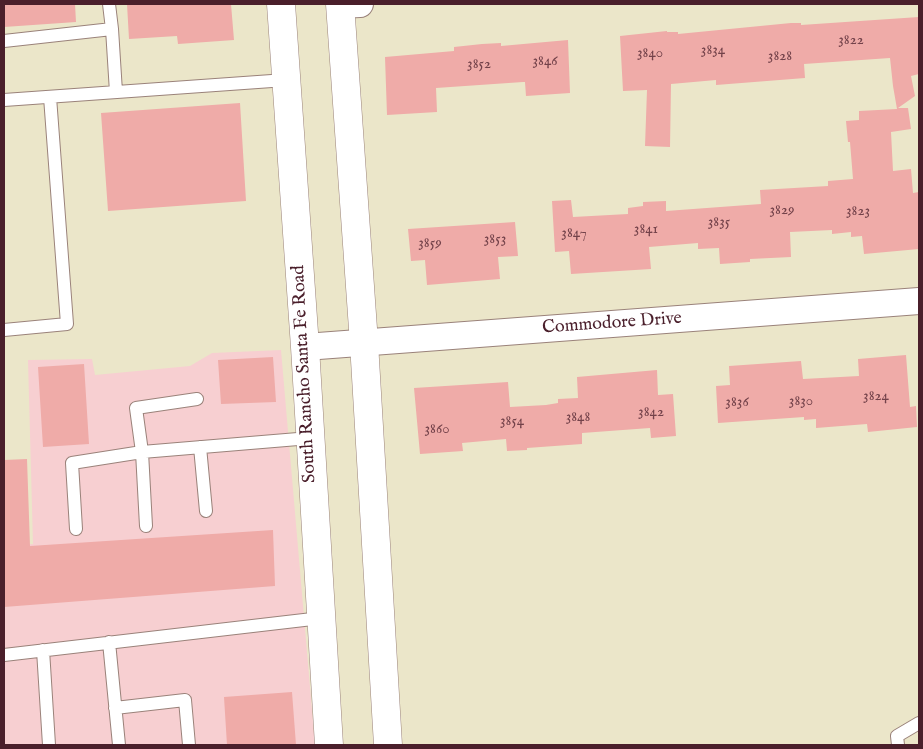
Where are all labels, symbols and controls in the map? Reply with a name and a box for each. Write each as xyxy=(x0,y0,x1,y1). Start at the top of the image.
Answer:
house number: 3822 xyxy=(838,32,864,50)
house number: 3834 xyxy=(701,42,725,60)
house number: 3840 xyxy=(637,45,663,63)
house number: 3828 xyxy=(768,48,792,66)
house number: 3846 xyxy=(532,53,558,71)
house number: 3852 xyxy=(467,56,491,74)
house number: 3829 xyxy=(769,202,795,220)
house number: 3823 xyxy=(846,203,870,221)
house number: 3835 xyxy=(708,214,730,232)
house number: 3841 xyxy=(634,221,658,239)
house number: 3847 xyxy=(561,225,587,243)
house number: 3853 xyxy=(484,231,506,249)
house number: 3859 xyxy=(418,235,442,253)
street label: South Rancho Santa Fe Road xyxy=(289,264,321,484)
street label: Commodore Drive xyxy=(541,308,683,340)
house number: 3824 xyxy=(863,388,889,406)
house number: 3830 xyxy=(789,393,813,411)
house number: 3836 xyxy=(725,394,749,412)
house number: 3842 xyxy=(638,404,664,422)
house number: 3848 xyxy=(566,409,590,427)
house number: 3854 xyxy=(500,413,524,431)
house number: 3860 xyxy=(424,421,450,439)

